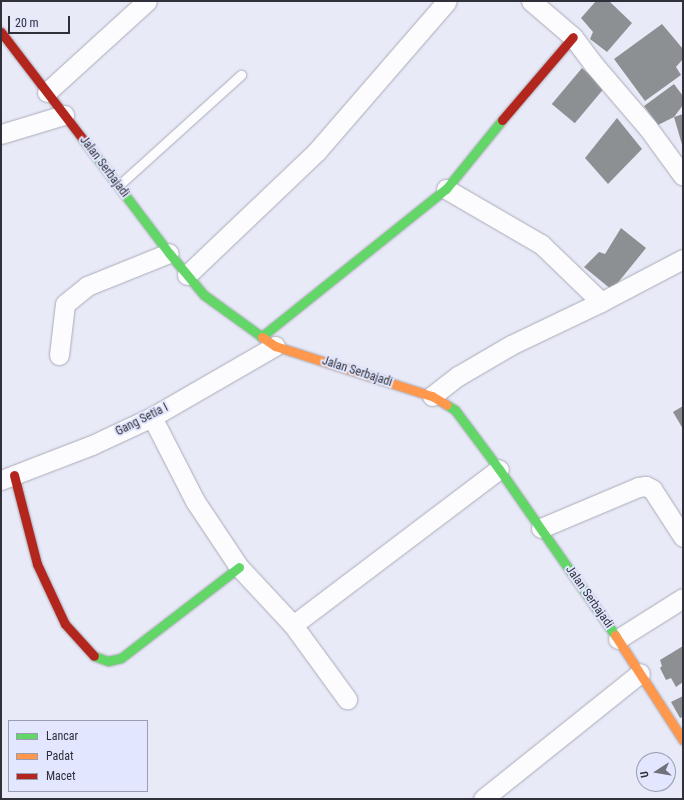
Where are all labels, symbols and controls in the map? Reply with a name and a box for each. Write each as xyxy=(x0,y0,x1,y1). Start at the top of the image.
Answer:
scale bar xyxy=(10,8,72,34)
text: 20 m xyxy=(15,16,39,30)
street label: Jalan Serbajadi xyxy=(76,134,132,200)
street label: Jalan Serbajadi xyxy=(320,354,394,390)
street label: Gang Setia I xyxy=(113,401,171,439)
street label: Jalan Serbajadi xyxy=(562,563,616,631)
legend xyxy=(8,720,148,792)
text: Lancar xyxy=(46,729,78,743)
text: Padat xyxy=(46,749,74,763)
north arrow xyxy=(636,752,676,792)
text: Macet xyxy=(46,769,76,783)
text: U xyxy=(638,770,652,779)

